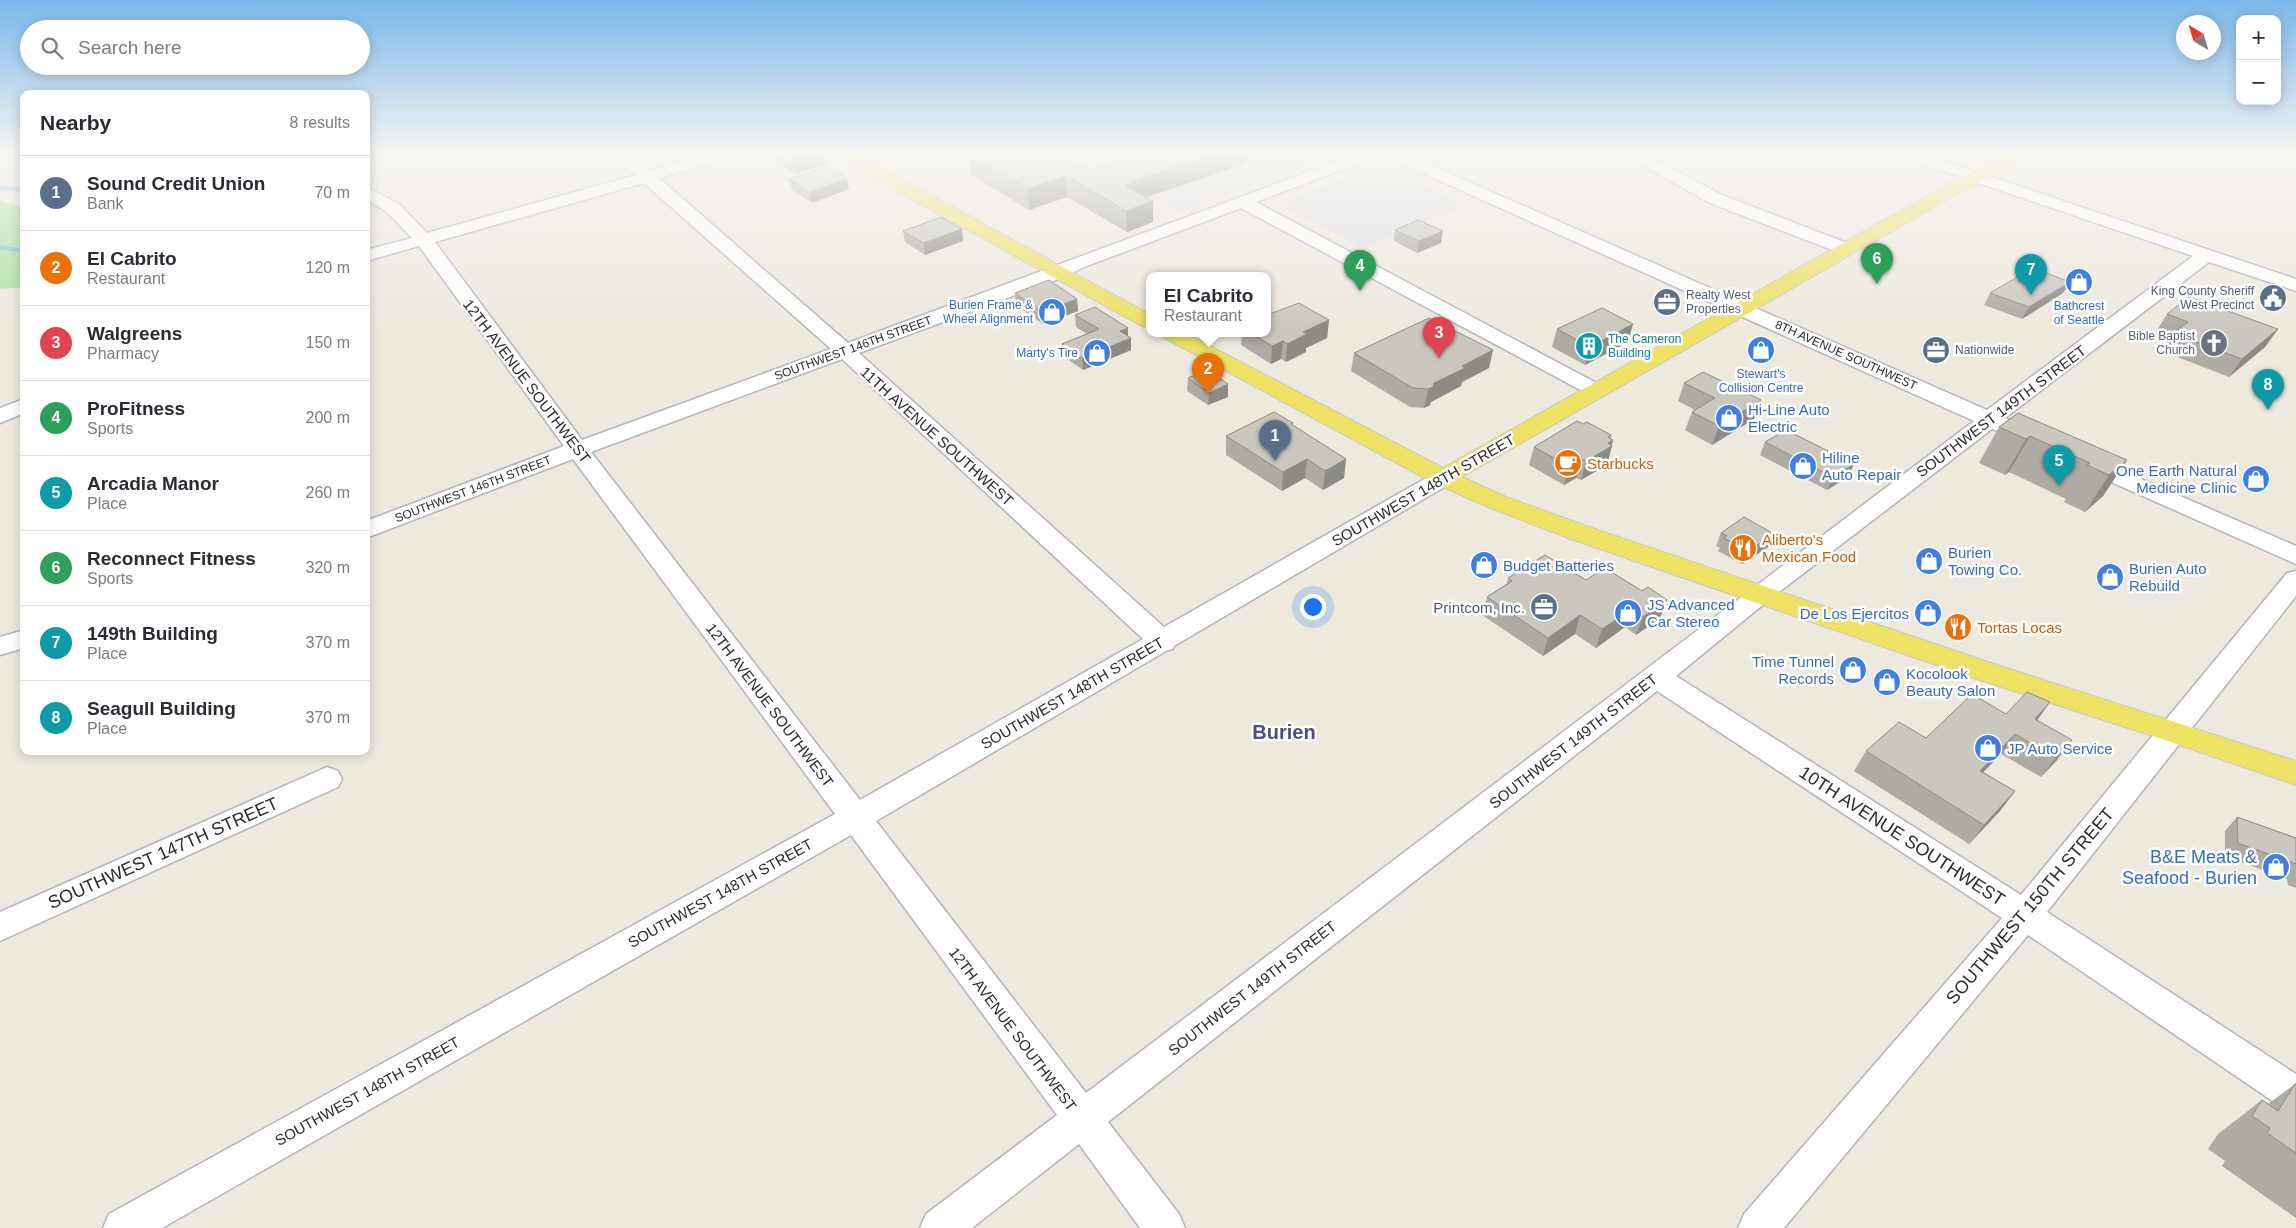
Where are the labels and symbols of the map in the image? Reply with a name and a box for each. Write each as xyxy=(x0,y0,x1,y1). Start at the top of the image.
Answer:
north arrow xyxy=(2176,15,2221,60)
pin: 6 xyxy=(1861,243,1893,284)
pin: 4 xyxy=(1344,250,1376,291)
pin: 7 xyxy=(2015,254,2047,295)
shop icon: Bathcrest of Seattle xyxy=(2064,267,2094,297)
public building icon: King County Sheriff West Precinct xyxy=(2258,283,2288,313)
place label: King County Sheriff West Precinct xyxy=(2151,284,2255,312)
office icon: Realty West Properties xyxy=(1652,287,1682,317)
place label: Realty West Properties xyxy=(1686,288,1751,316)
street label: 12TH AVENUE SOUTHWEST xyxy=(460,296,594,466)
shop icon: Burien Frame & Wheel Alignment xyxy=(1037,297,1067,327)
place label: Burien Frame & Wheel Alignment xyxy=(943,298,1034,326)
place label: Bathcrest of Seattle xyxy=(2054,299,2105,327)
street label: SOUTHWEST 146TH STREET xyxy=(772,313,934,383)
pin: 3 xyxy=(1423,317,1455,358)
street label: 8TH AVENUE SOUTHWEST xyxy=(1773,317,1920,393)
church icon: Bible Baptist Church xyxy=(2199,328,2229,358)
place label: Bible Baptist Church xyxy=(2128,329,2196,357)
building icon: The Cameron Building xyxy=(1574,331,1604,361)
place label: The Cameron Building xyxy=(1608,332,1681,360)
shop icon: Stewart's Collision Centre xyxy=(1746,335,1776,365)
office icon: Nationwide xyxy=(1921,335,1951,365)
shop icon: Marty's Tire xyxy=(1082,338,1112,368)
street label: SOUTHWEST 149TH STREET xyxy=(1913,342,2089,480)
place label: Nationwide xyxy=(1955,343,2015,357)
place label: Marty's Tire xyxy=(1016,346,1078,360)
pin: 2 xyxy=(1192,353,1224,394)
street label: 11TH AVENUE SOUTHWEST xyxy=(857,363,1017,509)
place label: Stewart's Collision Centre xyxy=(1719,367,1804,395)
pin: 8 xyxy=(2252,369,2284,410)
place label: Hi-Line Auto Electric xyxy=(1748,401,1830,435)
shop icon: Hi-Line Auto Electric xyxy=(1714,403,1744,433)
pin: 1 xyxy=(1259,420,1291,461)
street label: SOUTHWEST 148TH STREET xyxy=(1329,431,1517,549)
pin: 5 xyxy=(2043,445,2075,486)
cafe icon: Starbucks xyxy=(1553,448,1583,478)
place label: Hiline Auto Repair xyxy=(1822,449,1901,483)
shop icon: Hiline Auto Repair xyxy=(1788,451,1818,481)
street label: SOUTHWEST 146TH STREET xyxy=(393,452,554,525)
place label: Starbucks xyxy=(1587,455,1654,472)
place label: One Earth Natural Medicine Clinic xyxy=(2116,462,2237,496)
shop icon: One Earth Natural Medicine Clinic xyxy=(2241,464,2271,494)
place label: Aliberto's Mexican Food xyxy=(1762,531,1856,565)
restaurant icon: Aliberto's Mexican Food xyxy=(1728,533,1758,563)
place label: Burien Towing Co. xyxy=(1948,544,2022,578)
shop icon: Burien Towing Co. xyxy=(1914,546,1944,576)
shop icon: Budget Batteries xyxy=(1469,550,1499,580)
place label: Budget Batteries xyxy=(1503,557,1614,574)
place label: Burien Auto Rebuild xyxy=(2129,560,2207,594)
shop icon: Burien Auto Rebuild xyxy=(2095,562,2125,592)
office icon: Printcom, Inc. xyxy=(1529,592,1559,622)
your location xyxy=(1300,594,1326,620)
place label: JS Advanced Car Stereo xyxy=(1647,596,1735,630)
shop icon: JS Advanced Car Stereo xyxy=(1613,598,1643,628)
shop icon: De Los Ejercitos xyxy=(1913,598,1943,628)
place label: Printcom, Inc. xyxy=(1433,599,1525,616)
place label: De Los Ejercitos xyxy=(1800,605,1909,622)
restaurant icon: Tortas Locas xyxy=(1943,612,1973,642)
place label: Tortas Locas xyxy=(1977,619,2062,636)
street label: 12TH AVENUE SOUTHWEST xyxy=(703,620,837,790)
street label: SOUTHWEST 148TH STREET xyxy=(978,634,1166,752)
place label: Time Tunnel Records xyxy=(1752,653,1834,687)
shop icon: Time Tunnel Records xyxy=(1838,655,1868,685)
place label: Kocolook Beauty Salon xyxy=(1906,665,1995,699)
shop icon: Kocolook Beauty Salon xyxy=(1872,667,1902,697)
street label: SOUTHWEST 149TH STREET xyxy=(1486,670,1660,812)
district label: Burien xyxy=(1252,721,1316,743)
shop icon: JP Auto Service xyxy=(1973,733,2003,763)
place label: JP Auto Service xyxy=(2007,740,2113,757)
street label: 10TH AVENUE SOUTHWEST xyxy=(1796,762,2008,910)
street label: SOUTHWEST 147TH STREET xyxy=(45,793,281,913)
street label: SOUTHWEST 150TH STREET xyxy=(1942,804,2118,1008)
street label: SOUTHWEST 148TH STREET xyxy=(625,835,815,951)
place label: B&E Meats & Seafood - Burien xyxy=(2122,847,2257,888)
shop icon: B&E Meats & Seafood - Burien xyxy=(2261,852,2291,882)
street label: SOUTHWEST 149TH STREET xyxy=(1165,917,1339,1059)
street label: 12TH AVENUE SOUTHWEST xyxy=(946,944,1080,1114)
street label: SOUTHWEST 148TH STREET xyxy=(272,1033,462,1149)

